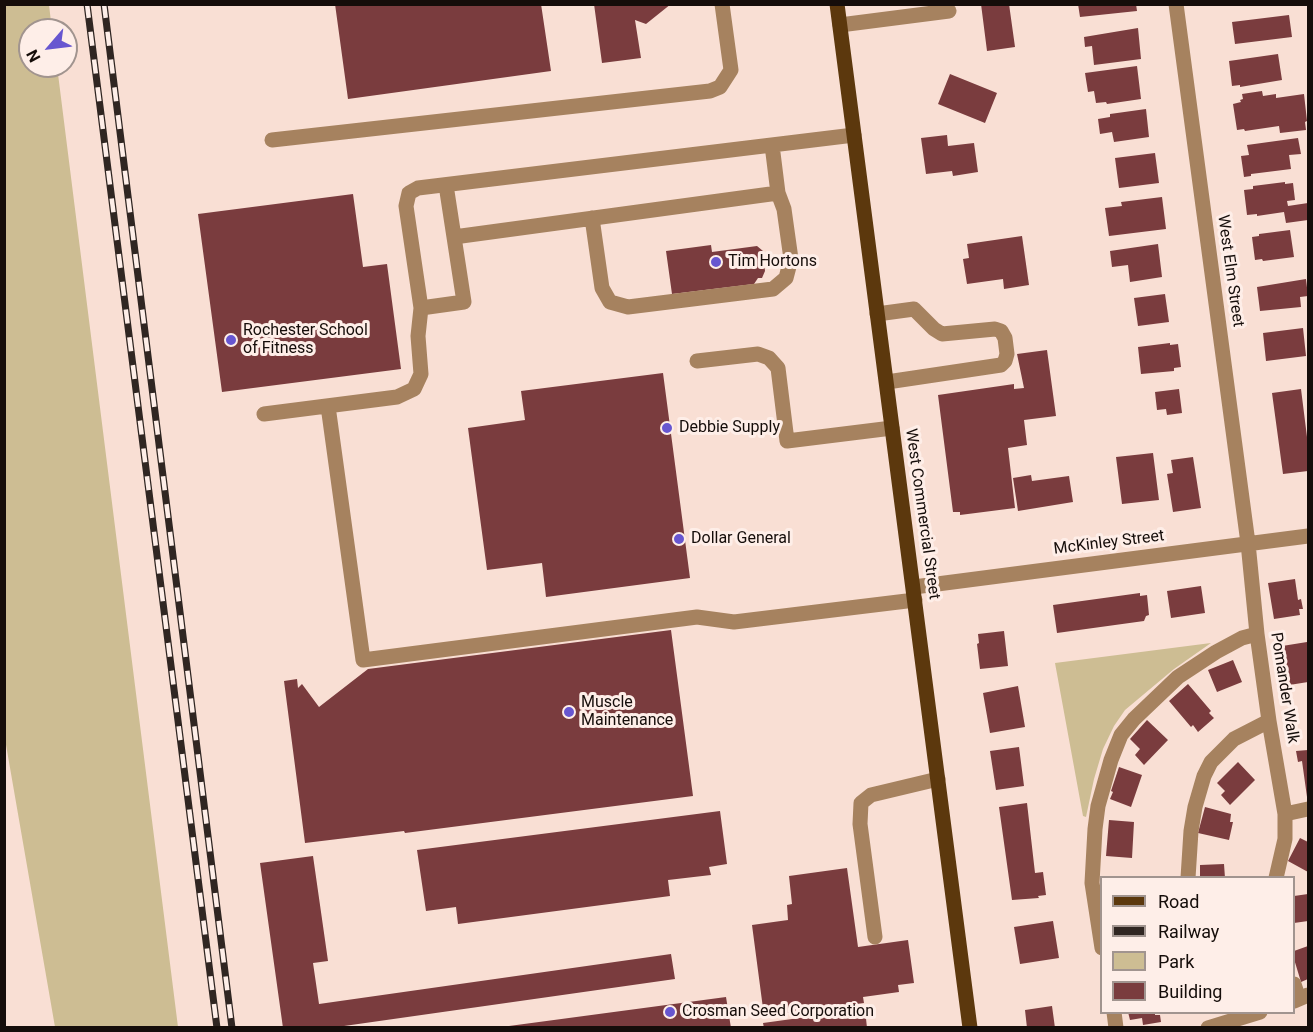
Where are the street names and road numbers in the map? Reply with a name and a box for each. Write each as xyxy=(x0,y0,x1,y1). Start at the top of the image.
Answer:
street label: West Elm Street xyxy=(1213,214,1247,328)
street label: West Commercial Street xyxy=(901,427,943,601)
street label: McKinley Street xyxy=(1053,527,1165,559)
street label: Pomander Walk xyxy=(1266,631,1302,745)

